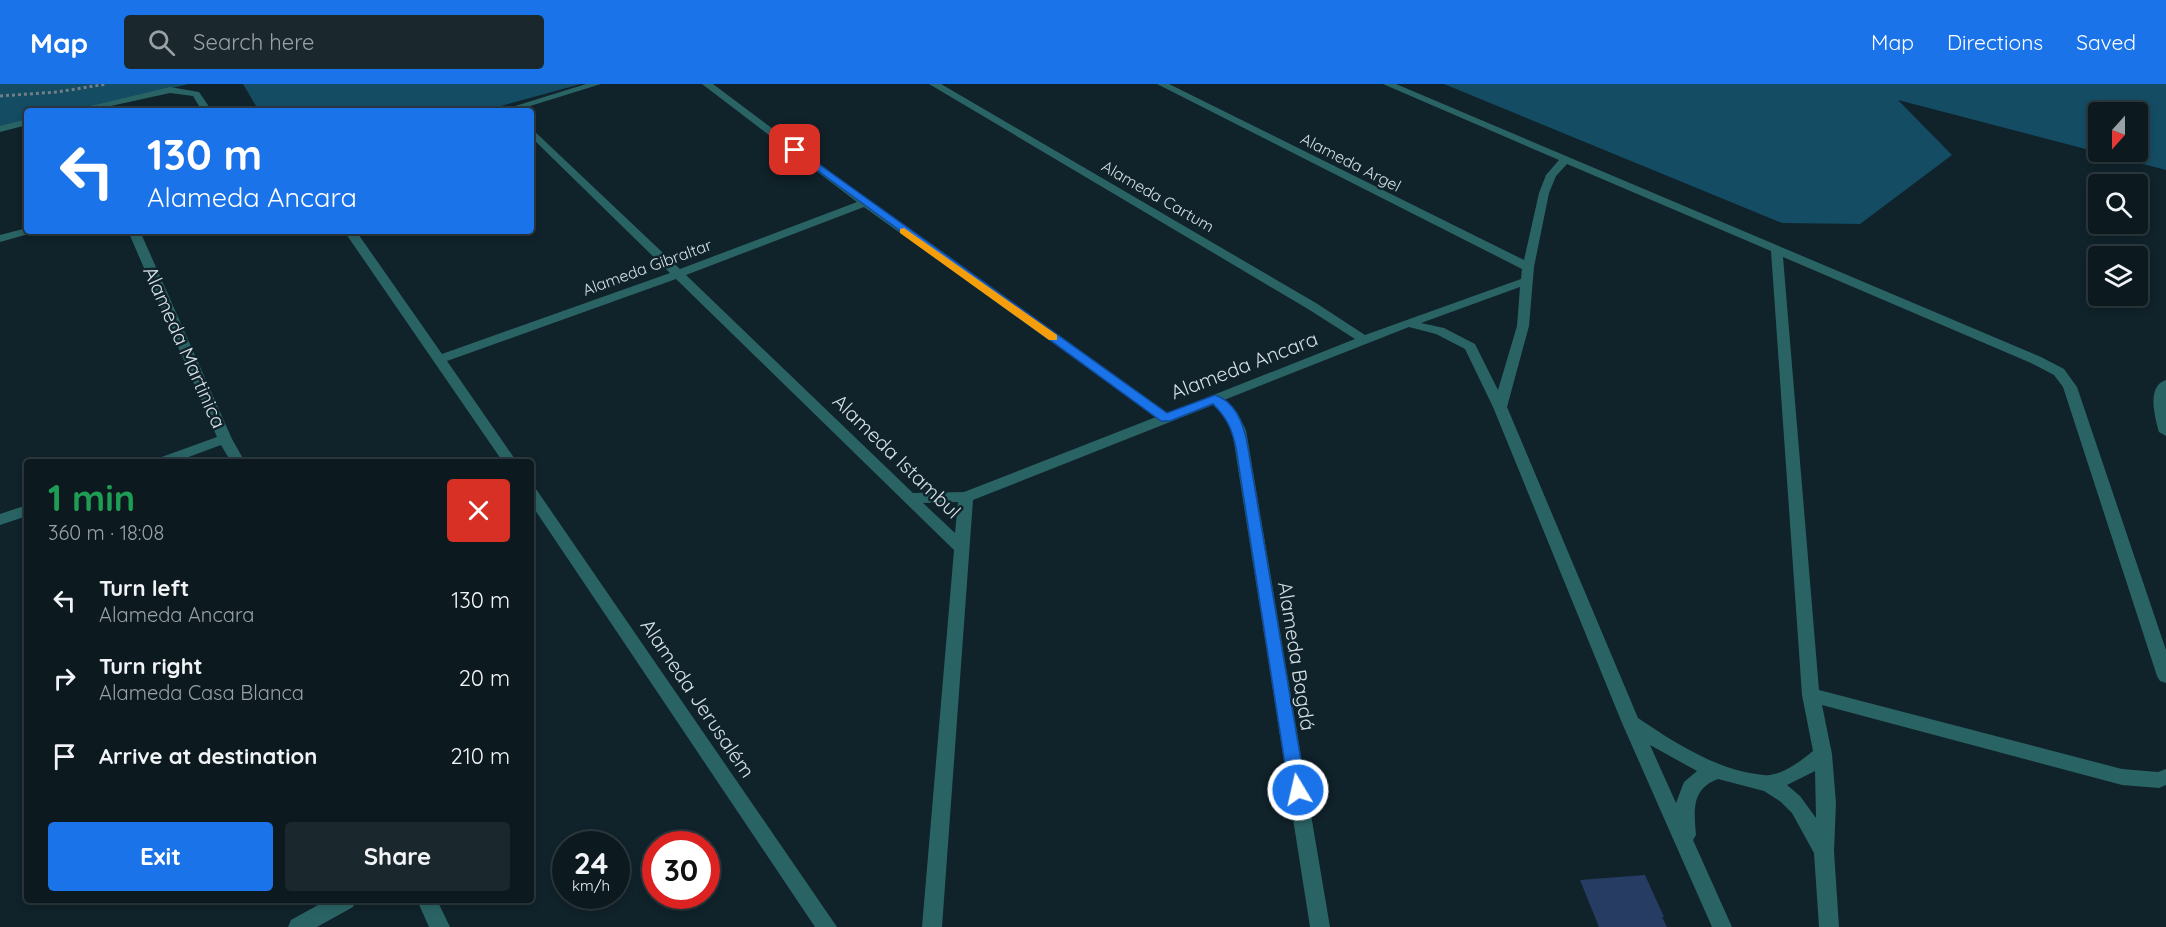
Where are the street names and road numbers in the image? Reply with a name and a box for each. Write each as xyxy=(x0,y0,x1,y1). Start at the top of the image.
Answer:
street label: Alameda Argel xyxy=(1298,128,1404,196)
street label: Alameda Cartum xyxy=(1098,156,1218,236)
street label: Alameda Gibraltar xyxy=(580,234,714,300)
street label: Alameda Martinica xyxy=(138,262,232,432)
street label: Alameda Ancara xyxy=(1167,325,1321,405)
street label: Alameda Istambul xyxy=(828,388,966,524)
street label: Alameda Bagdá xyxy=(1273,580,1321,732)
street label: Alameda Jerusalém xyxy=(636,614,760,782)

